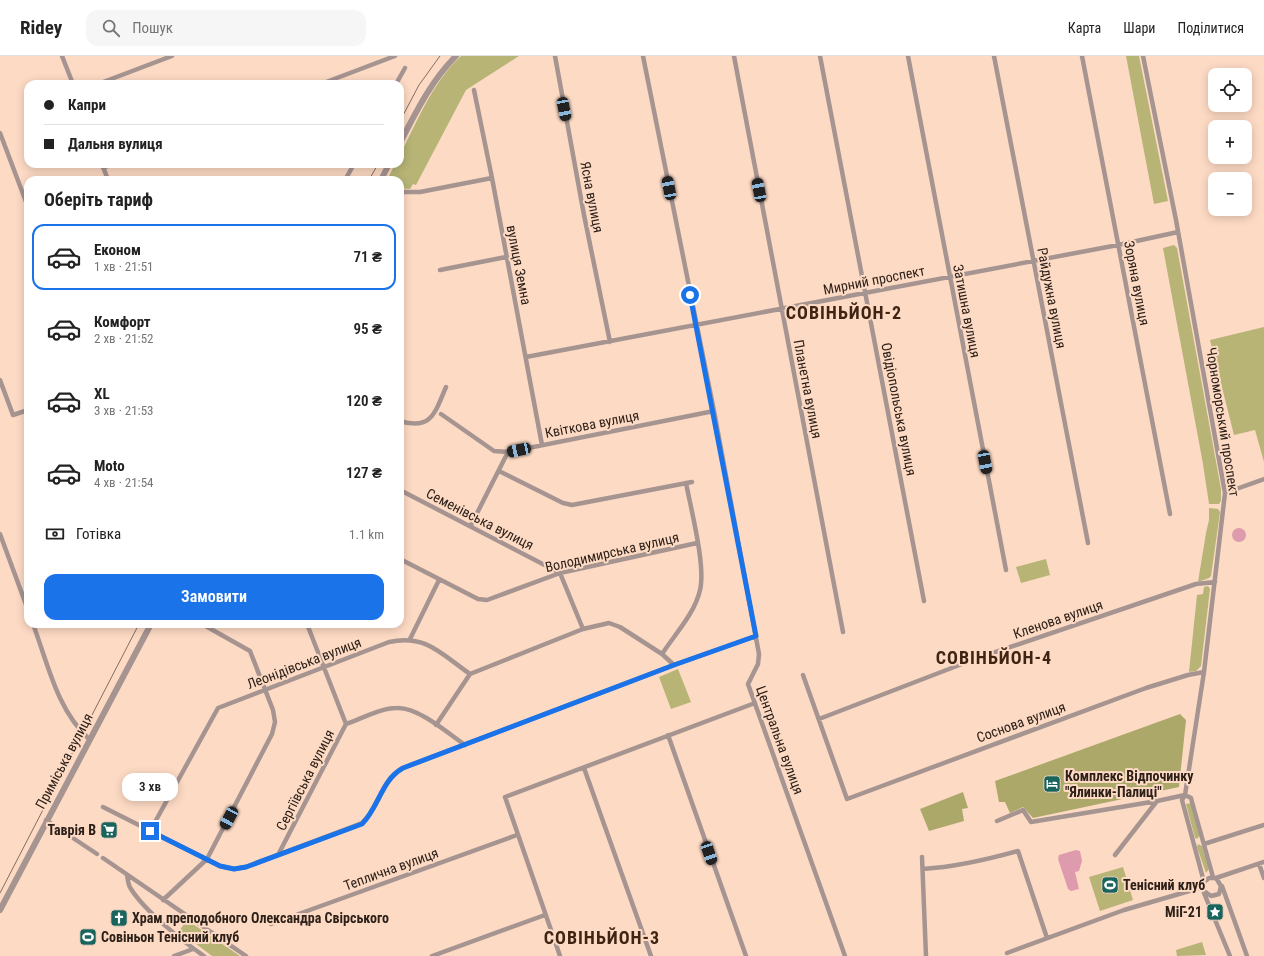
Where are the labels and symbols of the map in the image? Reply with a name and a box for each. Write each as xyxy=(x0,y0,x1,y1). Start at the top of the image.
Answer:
car xyxy=(556,96,572,122)
street label: Ясна вулиця xyxy=(577,160,607,234)
car xyxy=(661,175,677,201)
car xyxy=(751,177,767,203)
street label: вулиця Земна xyxy=(503,224,535,306)
street label: Зоряна вулиця xyxy=(1121,239,1153,327)
street label: Райдужна вулиця xyxy=(1034,246,1070,350)
street label: Мирний проспект xyxy=(822,262,926,298)
street label: Затишна вулиця xyxy=(950,263,984,359)
route start xyxy=(681,286,699,304)
district label: СОВІНЬЙОН-2 xyxy=(786,302,902,323)
street label: Планетна вулиця xyxy=(791,338,825,440)
street label: Овідіопольська вулиця xyxy=(878,341,920,477)
street label: Чорноморський проспект xyxy=(1203,346,1243,498)
street label: Квіткова вулиця xyxy=(544,407,640,441)
car xyxy=(506,442,532,458)
car xyxy=(977,449,993,475)
street label: Семенівська вулиця xyxy=(424,485,536,553)
street label: Володимирська вулиця xyxy=(544,529,680,575)
street label: Кленова вулиця xyxy=(1011,596,1105,642)
street label: Леонідівська вулиця xyxy=(245,634,363,692)
district label: СОВІНЬЙОН-4 xyxy=(936,647,1052,668)
street label: Центральна вулиця xyxy=(753,684,807,796)
street label: Соснова вулиця xyxy=(974,698,1068,746)
street label: Приміська вулиця xyxy=(32,711,96,811)
street label: Сергіївська вулиця xyxy=(273,727,337,833)
place label: Комплекс Відпочинку "Ялинки-Палиці" xyxy=(1065,768,1194,800)
callout: 3 хв xyxy=(122,773,178,801)
hotel icon: Комплекс Відпочинку "Ялинки-Палиці" xyxy=(1042,774,1062,794)
car xyxy=(218,805,240,831)
supermarket icon: Таврія В xyxy=(99,820,119,840)
place label: Таврія В xyxy=(48,822,96,838)
route end xyxy=(141,822,159,840)
car xyxy=(699,840,719,866)
street label: Теплична вулиця xyxy=(342,844,440,894)
sports icon: Тенісний клуб xyxy=(1100,875,1120,895)
place label: Тенісний клуб xyxy=(1123,877,1205,893)
place icon: МіГ-21 xyxy=(1205,902,1225,922)
place label: МіГ-21 xyxy=(1165,904,1202,920)
church icon: Храм преподобного Олександра Свірського xyxy=(109,908,129,928)
place label: Храм преподобного Олександра Свірського xyxy=(132,910,389,926)
sports icon: Совіньон Тенісний клуб xyxy=(78,927,98,947)
district label: СОВІНЬЙОН-3 xyxy=(544,927,660,948)
place label: Совіньон Тенісний клуб xyxy=(101,929,239,945)

